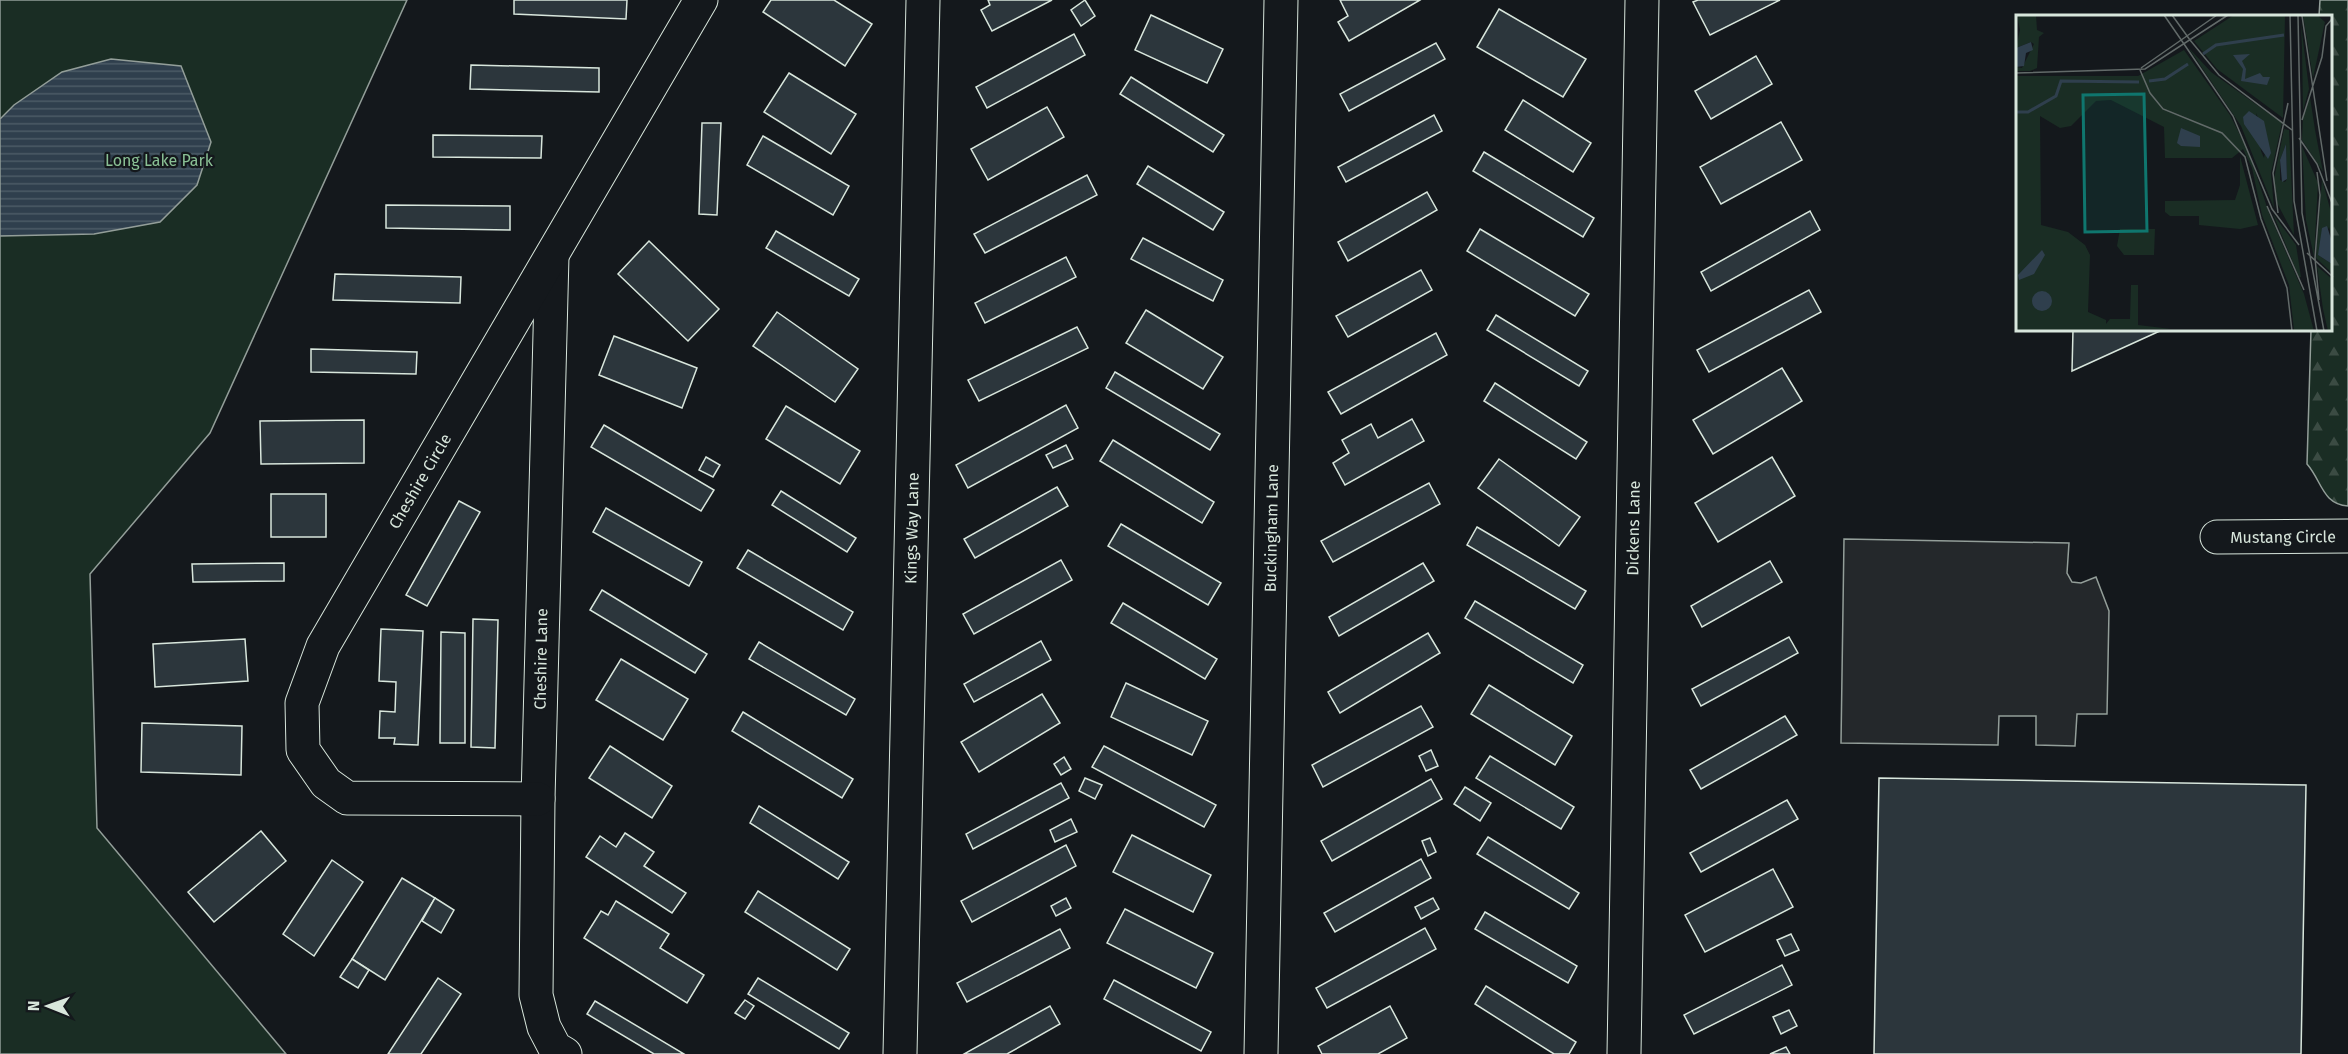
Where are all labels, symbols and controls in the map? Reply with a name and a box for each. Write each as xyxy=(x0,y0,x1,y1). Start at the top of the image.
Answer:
inset map xyxy=(2016,15,2333,332)
park label: Long Lake Park xyxy=(105,151,214,170)
street label: Cheshire Circle xyxy=(384,430,455,532)
street label: Buckingham Lane xyxy=(1260,464,1282,592)
street label: Kings Way Lane xyxy=(901,472,922,584)
street label: Dickens Lane xyxy=(1623,480,1643,576)
street label: Mustang Circle xyxy=(2230,527,2336,546)
street label: Cheshire Lane xyxy=(531,608,551,710)
north arrow xyxy=(18,976,78,1036)
text: N xyxy=(24,1000,43,1011)

